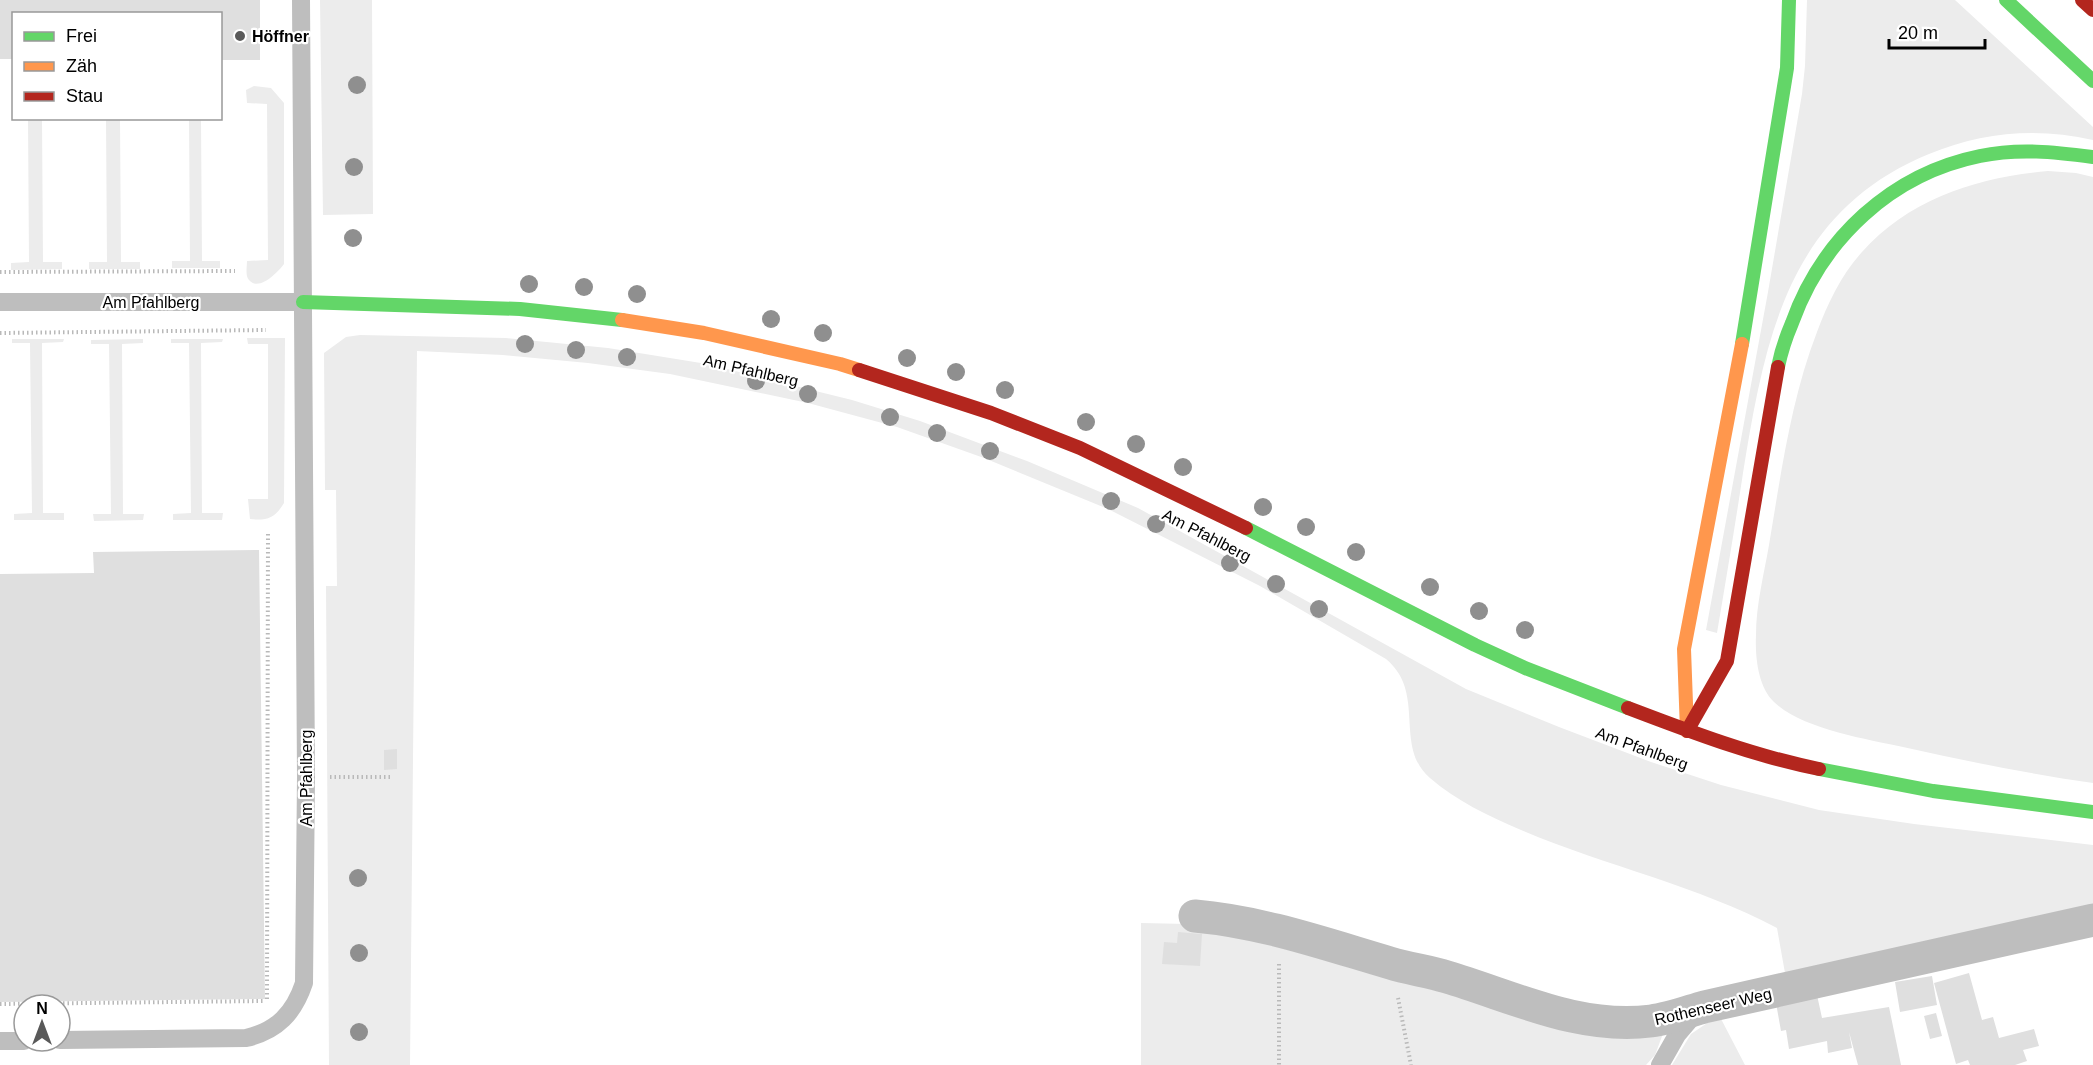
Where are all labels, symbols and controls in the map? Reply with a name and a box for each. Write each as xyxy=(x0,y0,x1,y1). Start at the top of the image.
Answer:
legend xyxy=(12,12,222,120)
scale bar xyxy=(1889,12,1985,50)
text: 20 m xyxy=(1898,23,1938,43)
text: Frei xyxy=(66,26,97,46)
place label: Höffner xyxy=(252,28,309,45)
marker: Höffner xyxy=(233,29,247,43)
text: Zäh xyxy=(66,56,97,76)
text: Stau xyxy=(66,86,103,106)
street label: Am Pfahlberg xyxy=(103,294,199,311)
street label: Am Pfahlberg xyxy=(702,351,800,390)
street label: Am Pfahlberg xyxy=(1160,506,1254,565)
street label: Am Pfahlberg xyxy=(1593,724,1690,773)
street label: Am Pfahlberg xyxy=(298,730,315,826)
street label: Rothenseer Weg xyxy=(1653,985,1773,1028)
north arrow xyxy=(12,993,72,1053)
text: N xyxy=(36,1000,48,1017)

